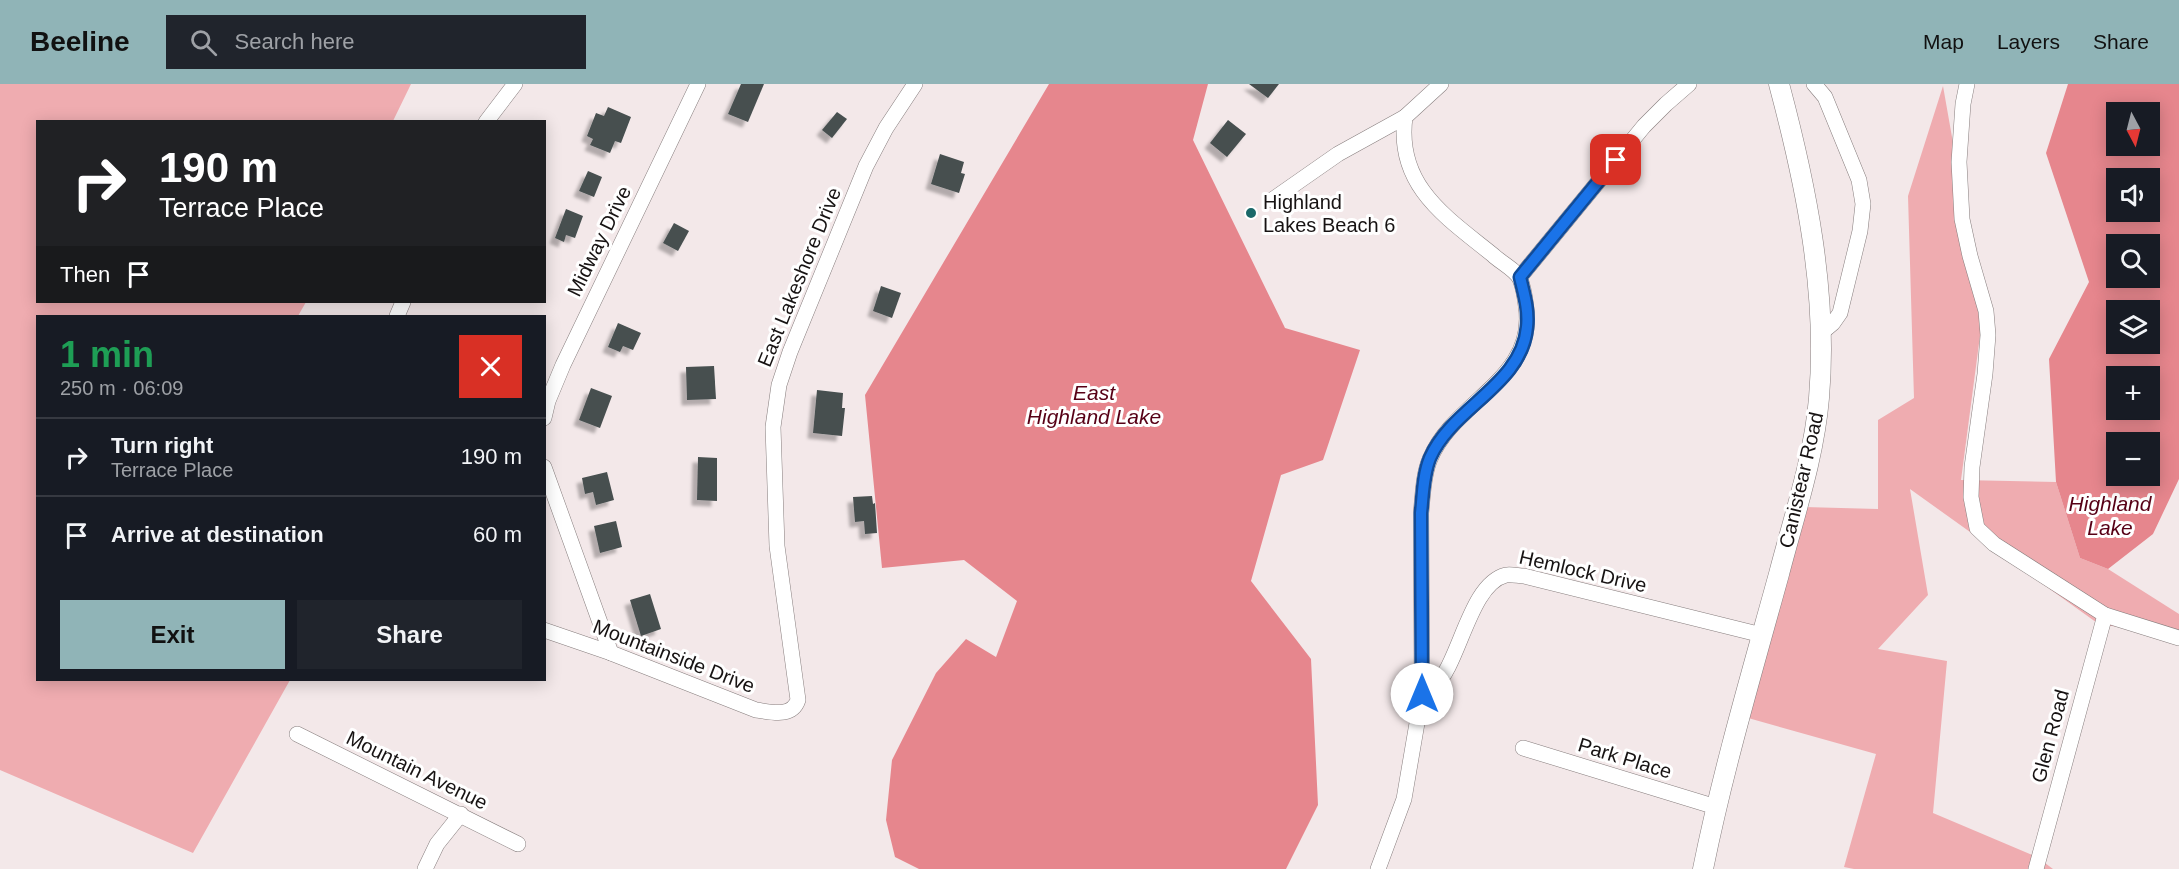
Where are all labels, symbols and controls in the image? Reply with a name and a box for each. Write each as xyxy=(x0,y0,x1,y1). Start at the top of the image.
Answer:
search box xyxy=(166,15,586,69)
text: Beeline xyxy=(30,26,130,57)
icon: search xyxy=(187,26,220,59)
text: Search here xyxy=(235,29,354,54)
text: Map xyxy=(1923,30,1964,53)
text: Layers xyxy=(1997,30,2060,53)
text: Share xyxy=(2093,30,2149,53)
north arrow xyxy=(2106,102,2160,156)
map controls xyxy=(2106,102,2160,486)
pin xyxy=(1590,134,1641,185)
icon: arrive xyxy=(1599,143,1632,176)
icon: right xyxy=(60,144,138,222)
text: 190 m xyxy=(159,144,278,191)
button: sound xyxy=(2106,168,2160,222)
street label: Midway Drive xyxy=(563,182,635,300)
street label: East Lakeshore Drive xyxy=(753,184,845,370)
place label: Highland Lakes Beach 6 xyxy=(1263,191,1395,236)
text: Terrace Place xyxy=(159,193,324,223)
marker: Highland Lakes Beach 6 xyxy=(1244,206,1258,220)
button: search xyxy=(2106,234,2160,288)
icon: arrive xyxy=(122,258,155,291)
text: Then xyxy=(60,262,110,287)
button: layers xyxy=(2106,300,2160,354)
text: 1 min xyxy=(60,334,154,375)
button: close xyxy=(459,335,522,398)
button: + xyxy=(2106,366,2160,420)
text: 250 m · 06:09 xyxy=(60,377,183,399)
water label: East Highland Lake xyxy=(1027,381,1161,428)
street label: Canistear Road xyxy=(1775,410,1827,550)
button: − xyxy=(2106,432,2160,486)
text: Turn right xyxy=(111,433,213,458)
icon: right xyxy=(60,441,93,474)
text: 190 m xyxy=(461,444,522,469)
text: Terrace Place xyxy=(111,459,233,481)
water label: Highland Lake xyxy=(2069,492,2153,539)
icon: arrive xyxy=(60,519,93,552)
text: Arrive at destination xyxy=(111,522,324,547)
text: 60 m xyxy=(473,522,522,547)
street label: Hemlock Drive xyxy=(1517,546,1649,596)
button: Exit xyxy=(60,600,285,669)
button: Share xyxy=(297,600,522,669)
street label: Mountainside Drive xyxy=(590,615,758,697)
position arrow xyxy=(1390,662,1454,726)
street label: Glen Road xyxy=(2027,687,2073,785)
street label: Mountain Avenue xyxy=(343,726,491,814)
street label: Park Place xyxy=(1576,733,1674,783)

